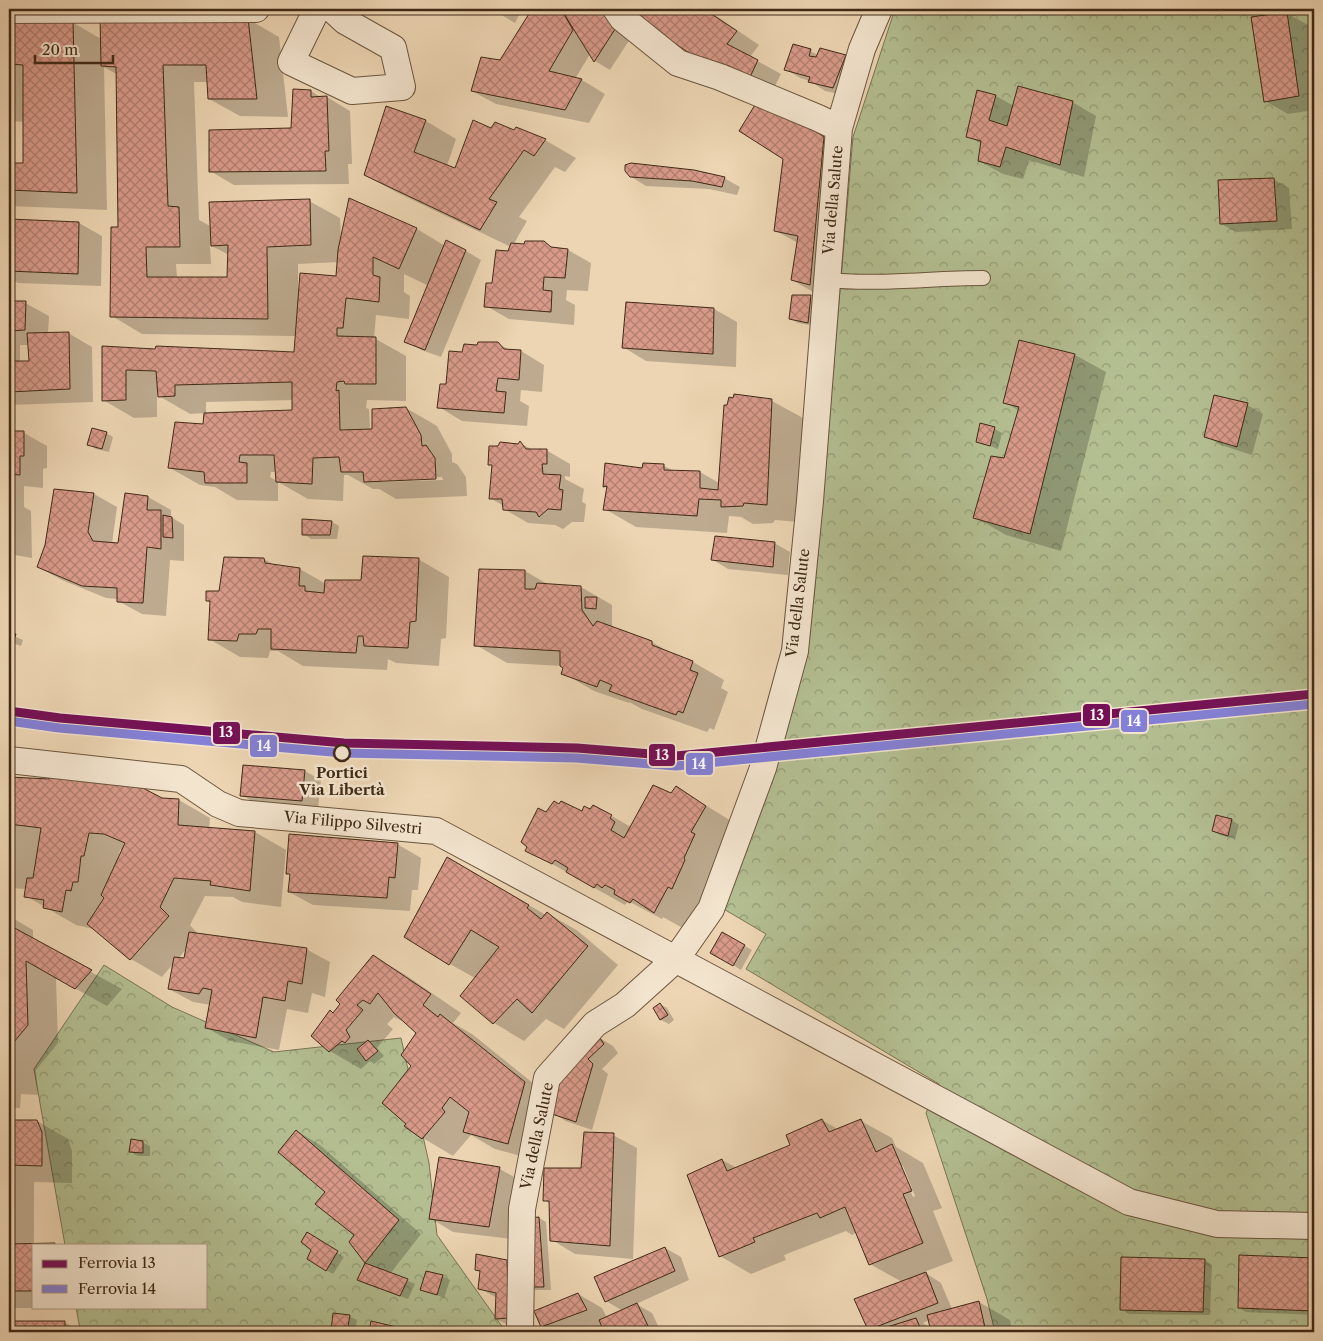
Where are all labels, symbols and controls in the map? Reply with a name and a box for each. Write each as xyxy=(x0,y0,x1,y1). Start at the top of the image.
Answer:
scale bar xyxy=(35,32,112,64)
text: 20 m xyxy=(42,40,78,59)
street label: Via della Salute xyxy=(818,145,847,256)
street label: Via della Salute xyxy=(781,547,814,659)
line badge: 13 xyxy=(1082,703,1111,727)
text: 13 xyxy=(1090,706,1104,724)
line badge: 14 xyxy=(1120,709,1148,733)
text: 14 xyxy=(1127,712,1141,730)
line badge: 13 xyxy=(212,721,241,745)
text: 13 xyxy=(219,723,233,741)
line badge: 14 xyxy=(249,734,278,758)
text: 14 xyxy=(257,737,271,755)
line badge: 13 xyxy=(648,743,676,767)
marker: Portici Via Libertà xyxy=(333,744,351,762)
text: 13 xyxy=(655,746,669,764)
line badge: 14 xyxy=(685,752,714,776)
text: 14 xyxy=(692,755,706,773)
place label: Portici Via Libertà xyxy=(298,763,385,799)
street label: Via Filippo Silvestri xyxy=(282,807,423,838)
street label: Via della Salute xyxy=(516,1080,557,1192)
legend xyxy=(32,1244,208,1308)
text: Ferrovia 13 xyxy=(78,1253,156,1272)
text: Ferrovia 14 xyxy=(78,1279,156,1298)

